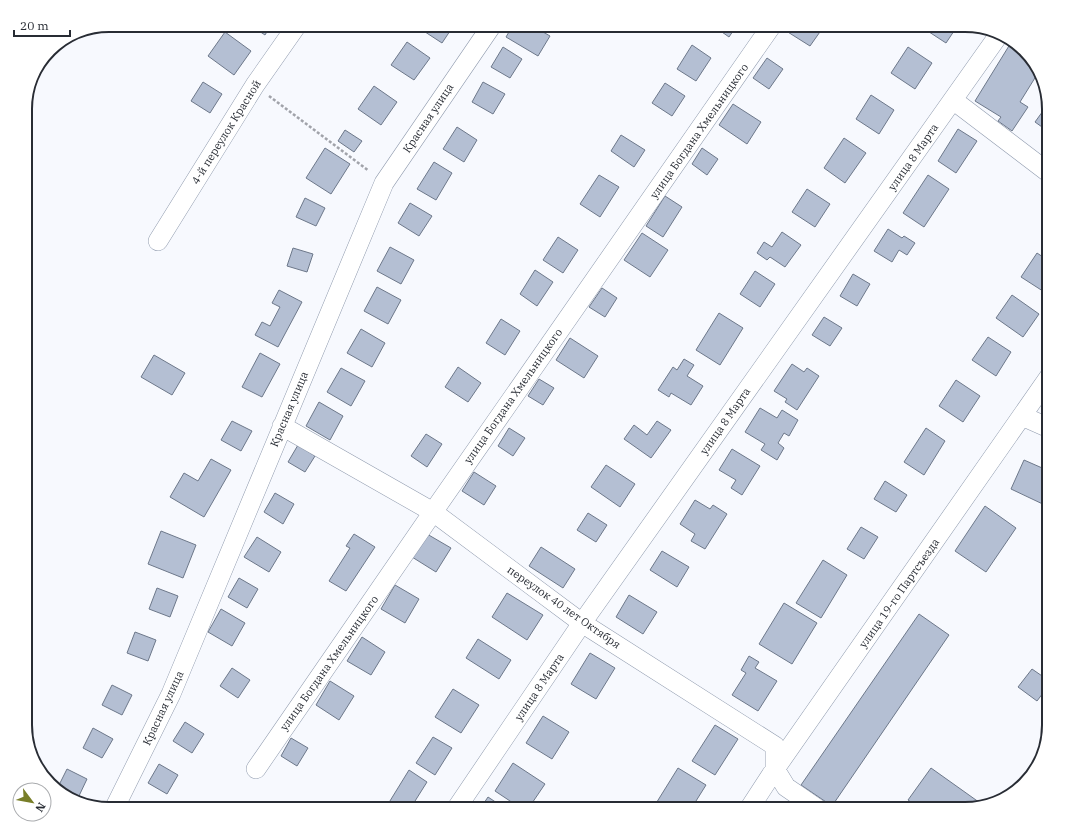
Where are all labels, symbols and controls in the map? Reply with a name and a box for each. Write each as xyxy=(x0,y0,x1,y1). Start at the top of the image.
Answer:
scale bar xyxy=(14,12,70,38)
text: 20 m xyxy=(20,18,49,33)
street label: улица Богдана Хмельницкого xyxy=(647,61,751,201)
street label: 4-й переулок Красной xyxy=(188,77,264,187)
street label: Красная улица xyxy=(400,81,456,155)
street label: улица 8 Марта xyxy=(885,121,941,193)
street label: улица Богдана Хмельницкого xyxy=(461,326,565,466)
street label: Красная улица xyxy=(267,369,311,449)
street label: улица 8 Марта xyxy=(697,385,753,457)
street label: улица 19-го Партсъезда xyxy=(856,535,942,651)
street label: переулок 40 лет Октября xyxy=(505,562,623,652)
street label: улица Богдана Хмельницкого xyxy=(277,593,381,733)
street label: улица 8 Марта xyxy=(511,651,567,723)
street label: Красная улица xyxy=(140,668,186,748)
north arrow xyxy=(12,782,52,822)
text: N xyxy=(32,800,49,815)

